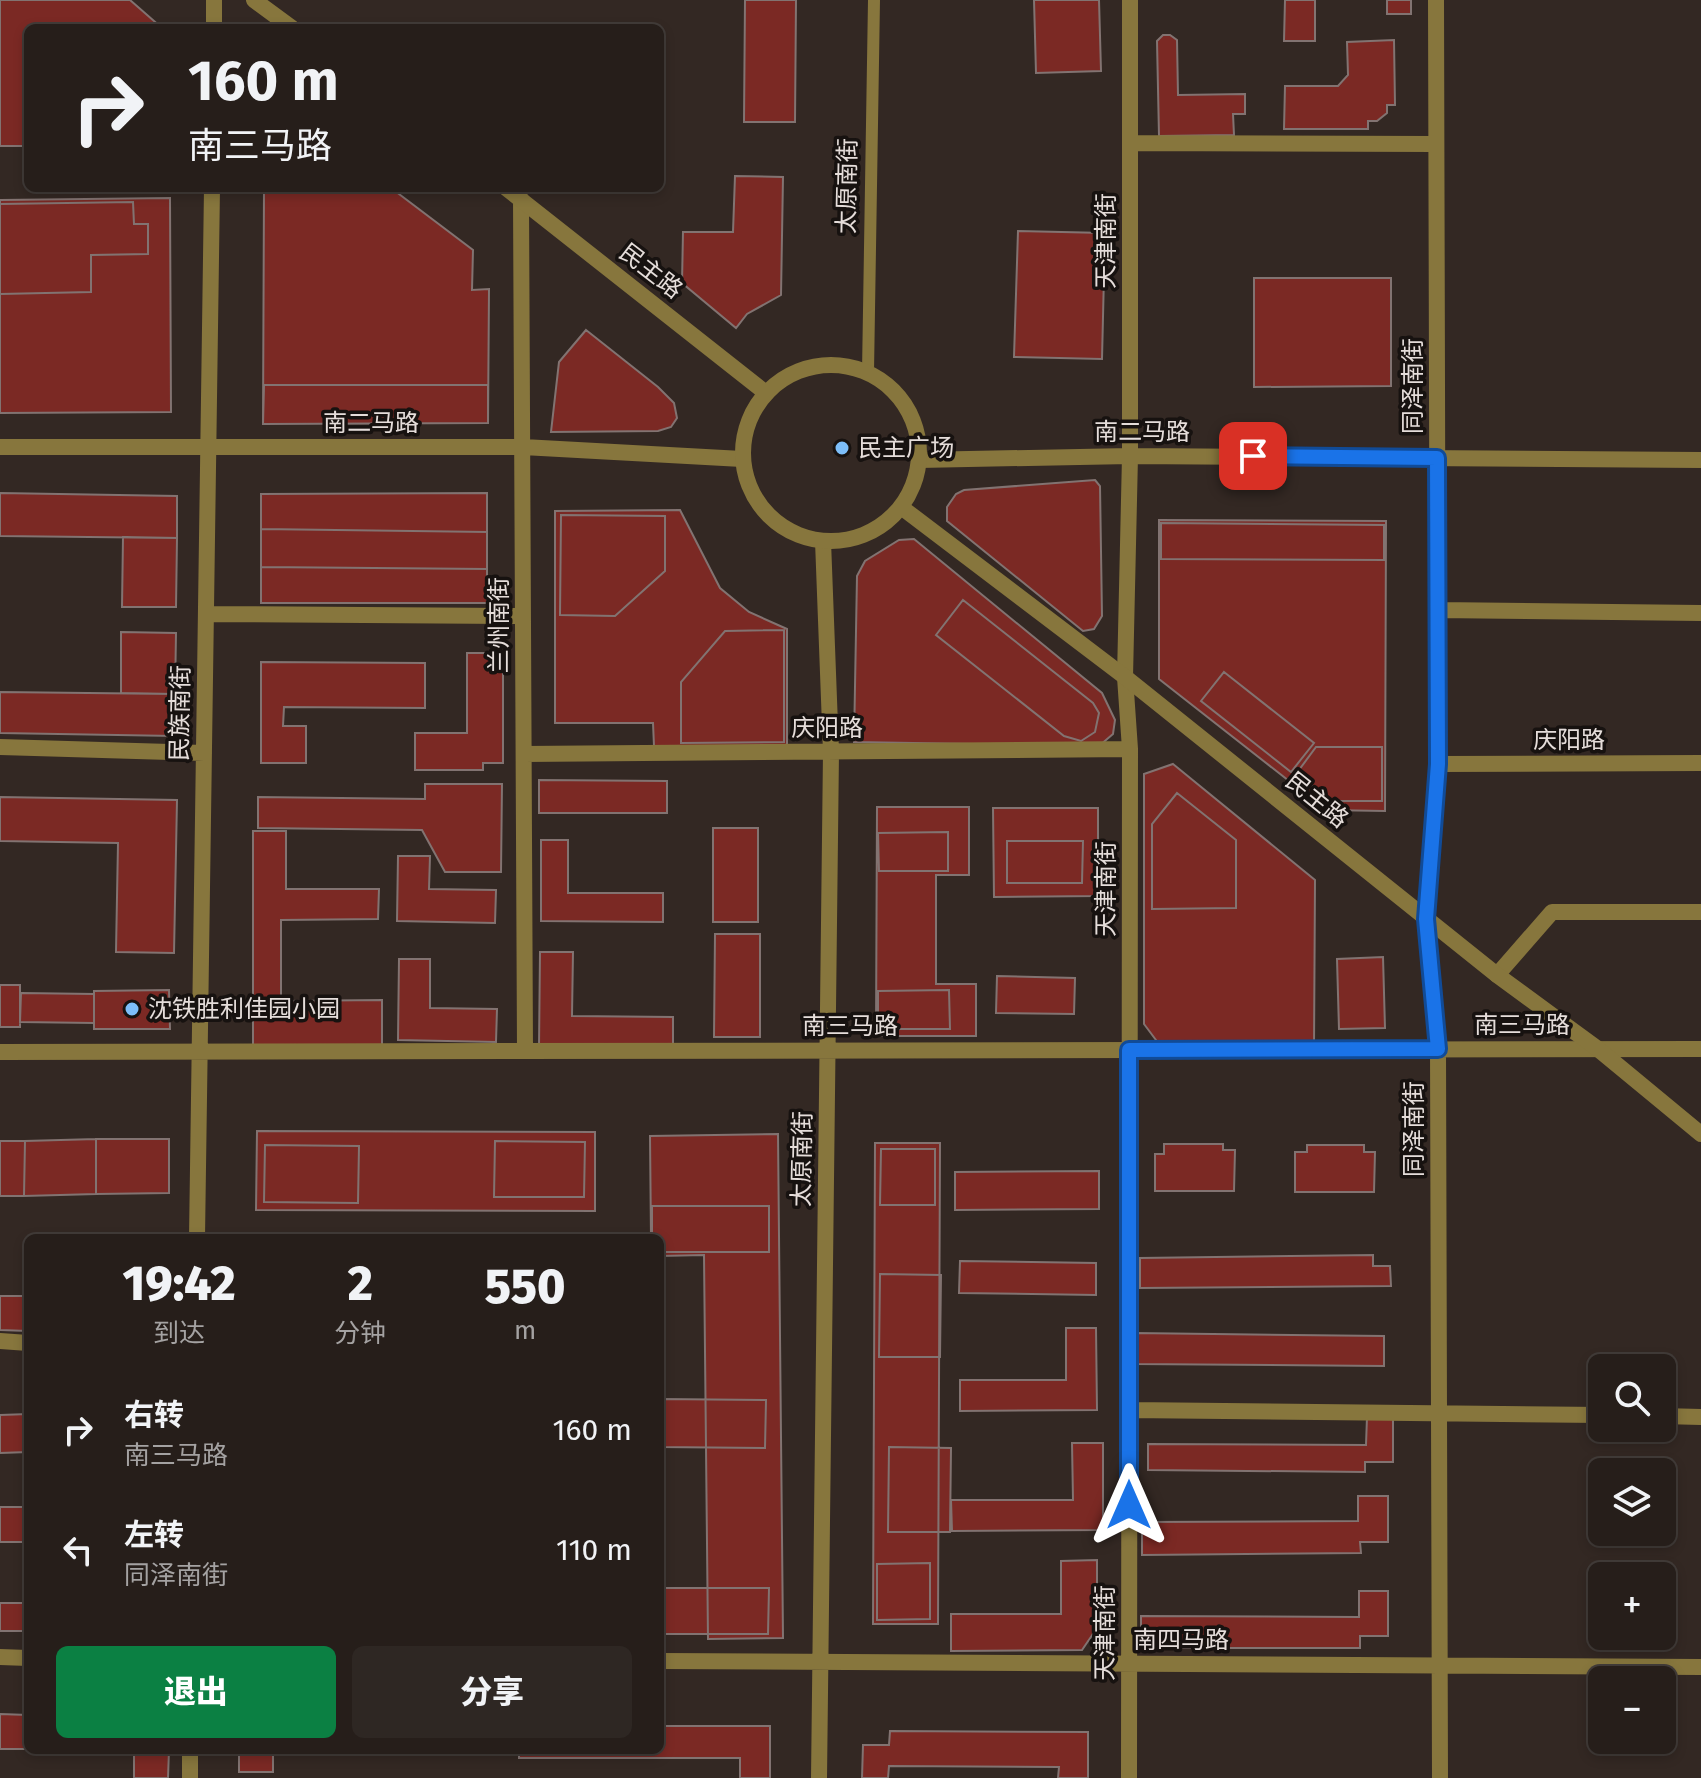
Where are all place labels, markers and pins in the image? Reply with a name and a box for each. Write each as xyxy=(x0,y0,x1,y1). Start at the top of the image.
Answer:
pin xyxy=(1219,422,1287,490)
place label: 民主广场 xyxy=(858,434,954,462)
marker: 民主广场 xyxy=(833,439,851,457)
place label: 沈铁胜利佳园小园 xyxy=(148,995,340,1023)
marker: 沈铁胜利佳园小园 xyxy=(123,1000,141,1018)

